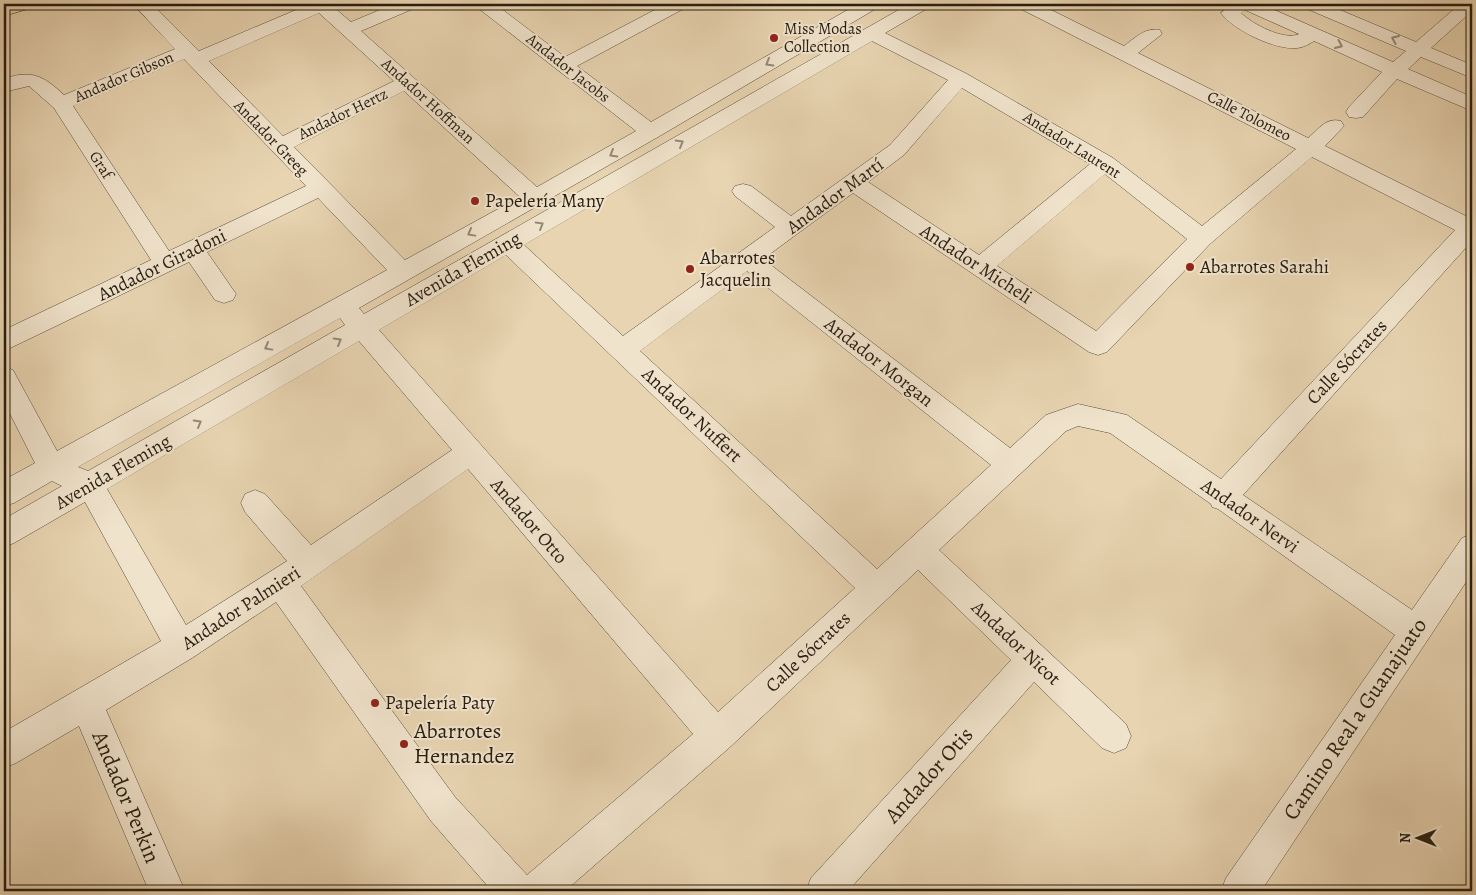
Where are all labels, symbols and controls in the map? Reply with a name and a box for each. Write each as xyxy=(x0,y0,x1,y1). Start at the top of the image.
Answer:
place label: Miss Modas Collection xyxy=(784,18,862,58)
street label: Andador Jacobs xyxy=(521,28,615,108)
marker: Miss Modas Collection xyxy=(768,32,780,44)
one-way arrow xyxy=(1391,35,1400,46)
one-way arrow xyxy=(1334,38,1343,49)
street label: Andador Gibson xyxy=(70,46,177,108)
street label: Andador Hoffman xyxy=(376,52,480,149)
one-way arrow xyxy=(765,57,774,67)
street label: Andador Hertz xyxy=(294,83,392,146)
street label: Calle Tolomeo xyxy=(1203,85,1295,147)
street label: Andador Greeg xyxy=(228,94,313,181)
street label: Andador Laurent xyxy=(1018,106,1125,184)
one-way arrow xyxy=(675,140,684,150)
street label: Graf xyxy=(84,147,120,185)
one-way arrow xyxy=(609,147,618,157)
street label: Andador Martí xyxy=(780,152,889,241)
place label: Papelería Many xyxy=(485,188,605,214)
marker: Papelería Many xyxy=(469,195,481,207)
street label: Andador Micheli xyxy=(914,217,1037,310)
one-way arrow xyxy=(534,221,543,231)
street label: Andador Giradoni xyxy=(93,223,231,308)
street label: Avenida Fleming xyxy=(399,225,526,313)
one-way arrow xyxy=(468,227,477,237)
place label: Abarrotes Jacquelin xyxy=(699,245,775,293)
place label: Abarrotes Sarahi xyxy=(1199,254,1329,280)
marker: Abarrotes Sarahi xyxy=(1184,261,1196,273)
marker: Abarrotes Jacquelin xyxy=(684,263,696,275)
street label: Andador Morgan xyxy=(818,311,939,413)
street label: Calle Sócrates xyxy=(1301,314,1393,410)
one-way arrow xyxy=(333,338,342,348)
one-way arrow xyxy=(265,340,274,350)
street label: Andador Nuffert xyxy=(635,361,748,468)
one-way arrow xyxy=(192,419,201,429)
street label: Avenida Fleming xyxy=(49,428,176,516)
street label: Andador Otto xyxy=(484,472,574,570)
street label: Andador Nervi xyxy=(1195,472,1304,559)
street label: Andador Palmieri xyxy=(176,560,305,657)
street label: Andador Nicot xyxy=(965,594,1066,691)
street label: Calle Sócrates xyxy=(760,606,856,698)
street label: Camino Real a Guanajuato xyxy=(1276,612,1434,826)
place label: Papelería Paty xyxy=(385,690,495,716)
marker: Papelería Paty xyxy=(369,697,381,709)
place label: Abarrotes Hernandez xyxy=(413,716,515,771)
street label: Andador Otis xyxy=(877,721,980,830)
street label: Andador Perkin xyxy=(84,725,167,868)
marker: Abarrotes Hernandez xyxy=(398,738,410,750)
north arrow xyxy=(1394,812,1444,862)
text: N xyxy=(1396,833,1415,843)

